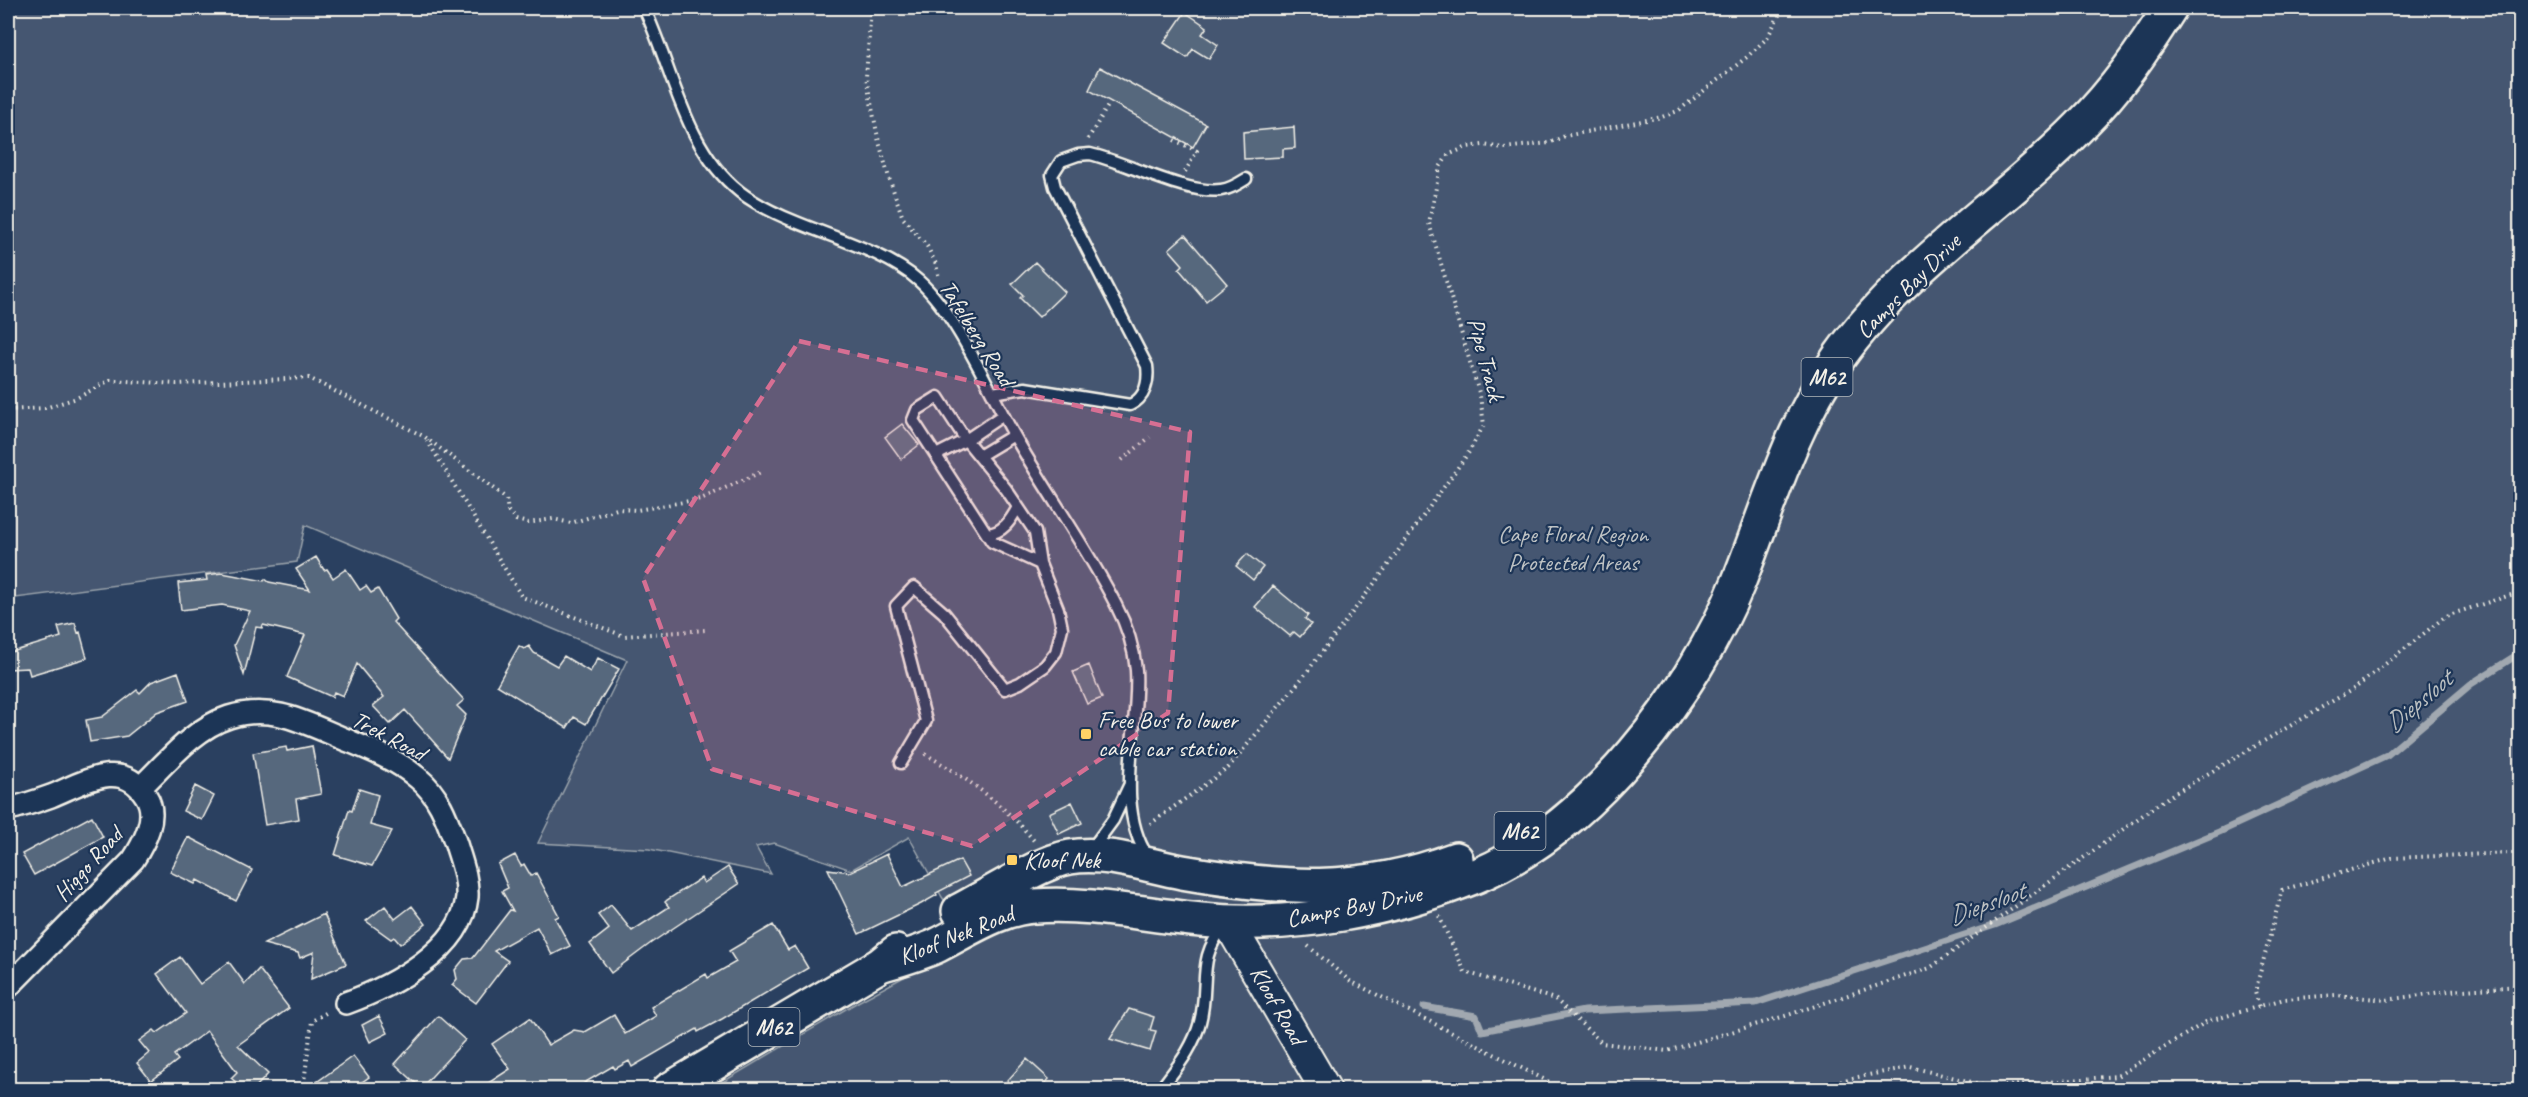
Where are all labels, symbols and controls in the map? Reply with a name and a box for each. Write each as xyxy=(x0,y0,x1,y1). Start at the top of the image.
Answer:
street label: Camps Bay Drive xyxy=(1849,225,1969,345)
street label: Tafelberg Road xyxy=(933,274,1023,395)
street label: Pipe Track xyxy=(1461,314,1512,406)
road number: M62 xyxy=(1802,358,1852,396)
park label: Cape Floral Region Protected Areas xyxy=(1498,519,1649,577)
water label: Diepsloot xyxy=(2378,660,2463,739)
street label: Trek Road xyxy=(347,704,434,770)
place label: Free Bus to lower cable car station xyxy=(1098,705,1240,763)
marker: Free Bus to lower cable car station xyxy=(1079,727,1093,741)
road number: M62 xyxy=(1494,812,1546,850)
street label: Higgo Road xyxy=(47,818,132,907)
place label: Kloof Nek xyxy=(1024,845,1102,875)
marker: Kloof Nek xyxy=(1005,853,1019,867)
water label: Diepsloot xyxy=(1944,873,2034,932)
street label: Camps Bay Drive xyxy=(1284,878,1426,934)
street label: Kloof Nek Road xyxy=(894,897,1021,972)
street label: Kloof Road xyxy=(1243,960,1314,1053)
road number: M62 xyxy=(748,1008,800,1046)

